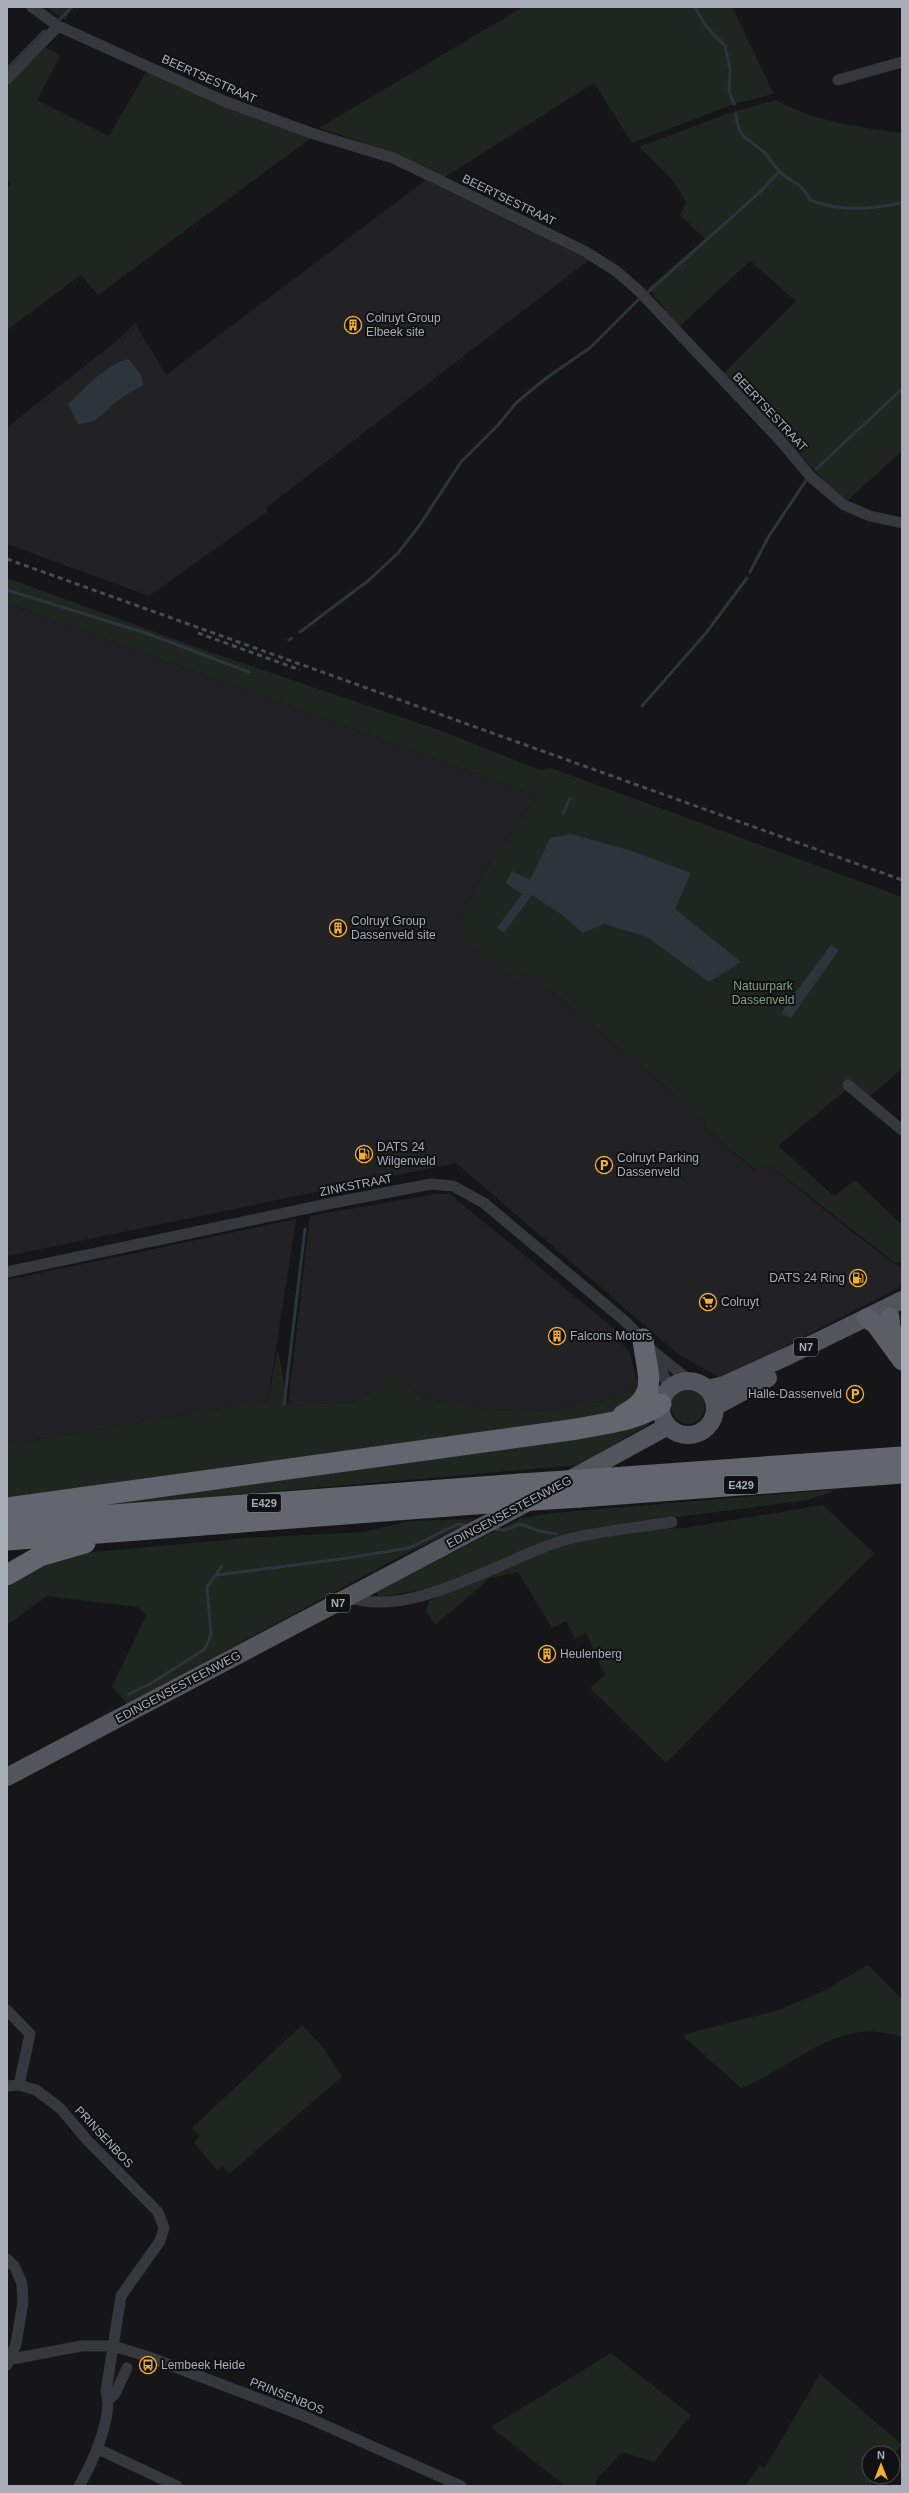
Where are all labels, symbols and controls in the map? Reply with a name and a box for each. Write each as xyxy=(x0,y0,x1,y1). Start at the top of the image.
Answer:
street label: BEERTSESTRAAT xyxy=(159,52,259,106)
street label: BEERTSESTRAAT xyxy=(460,171,559,229)
place label: Colruyt Group Elbeek site xyxy=(366,311,441,339)
building icon: Colruyt Group Elbeek site xyxy=(343,315,363,335)
street label: BEERTSESTRAAT xyxy=(730,370,810,455)
place label: Colruyt Group Dassenveld site xyxy=(351,914,436,942)
building icon: Colruyt Group Dassenveld site xyxy=(328,918,348,938)
park label: Natuurpark Dassenveld xyxy=(732,979,794,1007)
place label: DATS 24 Wilgenveld xyxy=(377,1140,436,1168)
fuel station icon: DATS 24 Wilgenveld xyxy=(354,1144,374,1164)
place label: Colruyt Parking Dassenveld xyxy=(617,1151,699,1179)
parking icon: Colruyt Parking Dassenveld xyxy=(594,1155,614,1175)
street label: ZINKSTRAAT xyxy=(318,1171,394,1199)
fuel station icon: DATS 24 Ring xyxy=(848,1268,868,1288)
place label: DATS 24 Ring xyxy=(769,1271,845,1285)
supermarket icon: Colruyt xyxy=(698,1292,718,1312)
place label: Colruyt xyxy=(721,1295,760,1309)
building icon: Falcons Motors xyxy=(547,1326,567,1346)
place label: Falcons Motors xyxy=(570,1329,652,1343)
road number: N7 xyxy=(794,1338,818,1356)
parking icon: Halle-Dassenveld xyxy=(845,1384,865,1404)
place label: Halle-Dassenveld xyxy=(748,1387,842,1401)
street label: EDINGENSESTEENWEG xyxy=(444,1473,574,1551)
road number: E429 xyxy=(724,1476,758,1494)
road number: E429 xyxy=(247,1494,281,1512)
road number: N7 xyxy=(326,1594,350,1612)
building icon: Heulenberg xyxy=(537,1644,557,1664)
place label: Heulenberg xyxy=(560,1647,622,1661)
street label: EDINGENSESTEENWEG xyxy=(113,1648,243,1726)
street label: PRINSENBOS xyxy=(72,2103,136,2171)
bus stop icon: Lembeek Heide xyxy=(138,2355,158,2375)
place label: Lembeek Heide xyxy=(161,2358,245,2372)
street label: PRINSENBOS xyxy=(248,2375,326,2417)
north arrow xyxy=(861,2445,901,2485)
text: N xyxy=(877,2449,885,2461)

